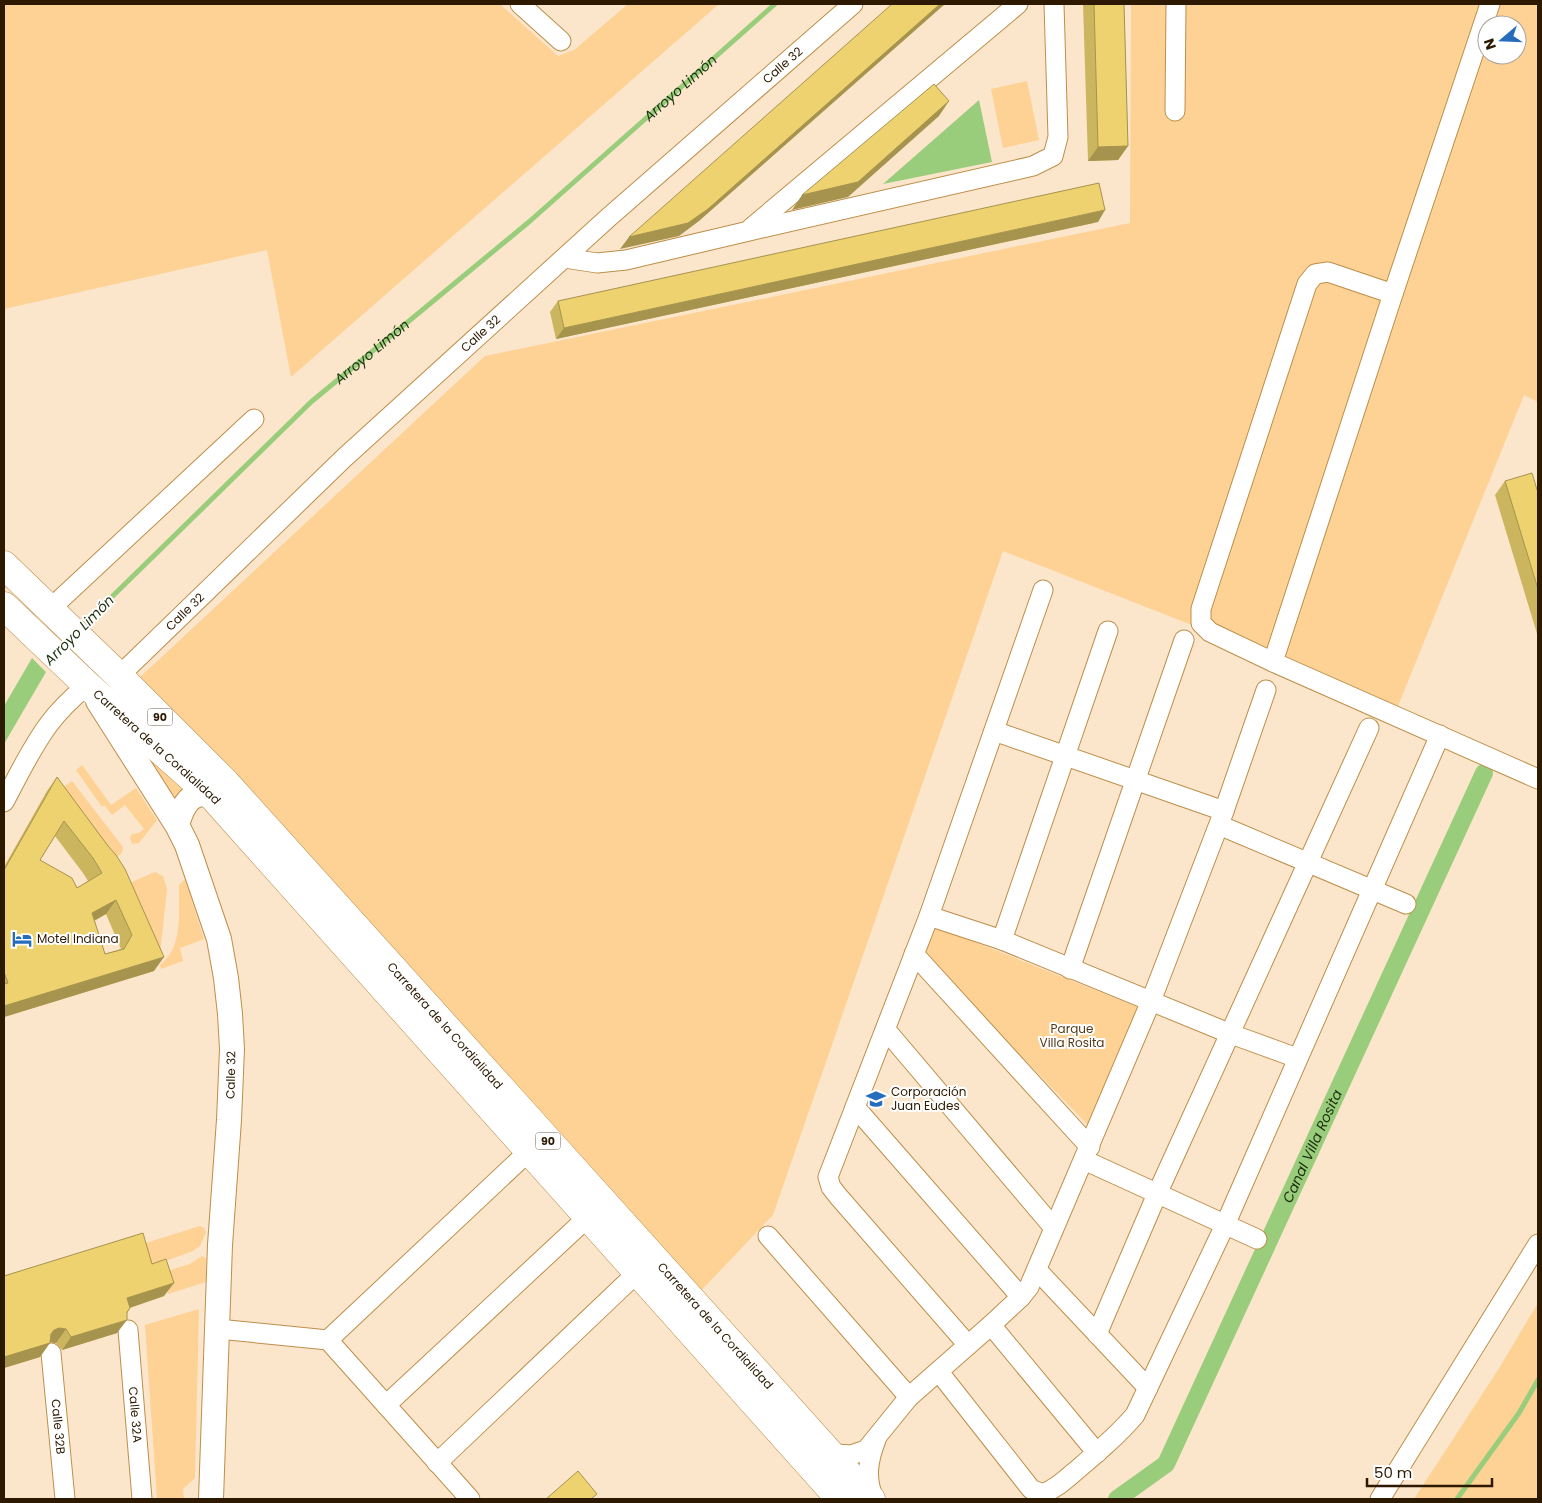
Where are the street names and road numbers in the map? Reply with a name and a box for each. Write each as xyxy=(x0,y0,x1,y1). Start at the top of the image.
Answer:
street label: Calle 32 xyxy=(759,43,806,87)
street label: Calle 32 xyxy=(457,311,504,356)
street label: Calle 32 xyxy=(162,589,208,634)
street label: Carretera de la Cordialidad xyxy=(90,685,225,808)
road number: 90 xyxy=(148,709,172,726)
street label: Carretera de la Cordialidad xyxy=(383,958,507,1093)
street label: Calle 32 xyxy=(222,1051,239,1099)
road number: 90 xyxy=(536,1132,560,1150)
street label: Carretera de la Cordialidad xyxy=(654,1259,777,1393)
street label: Calle 32A xyxy=(125,1386,146,1443)
street label: Calle 32B xyxy=(47,1398,70,1455)

